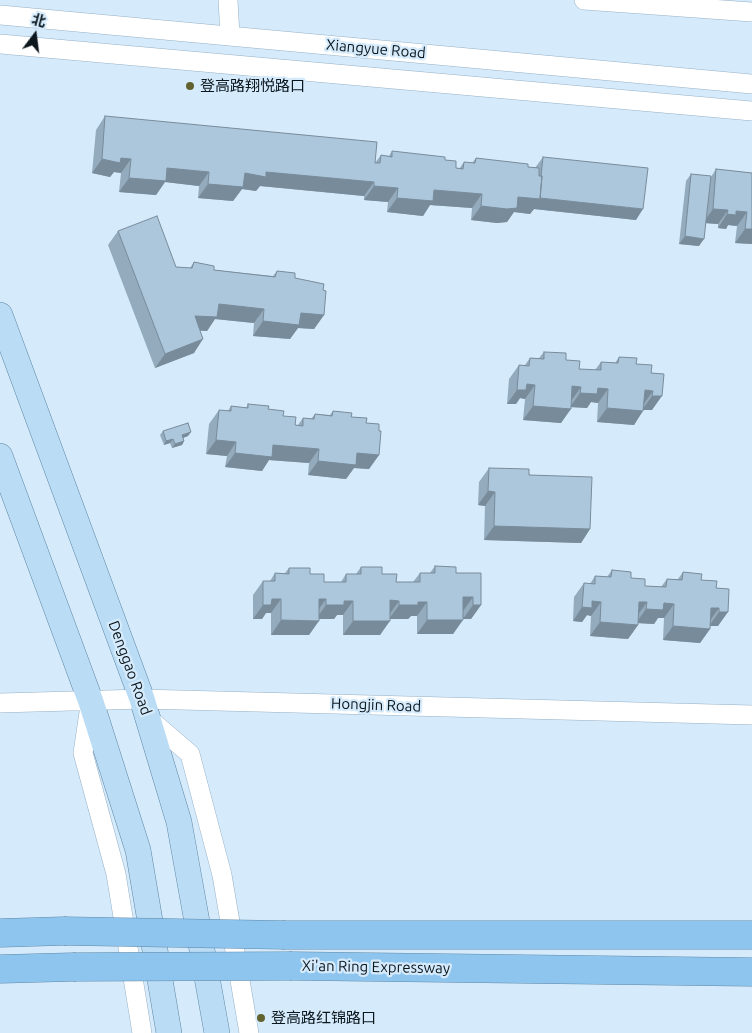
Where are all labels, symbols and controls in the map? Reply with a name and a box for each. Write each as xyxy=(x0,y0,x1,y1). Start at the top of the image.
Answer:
north arrow xyxy=(10,10,60,60)
text: 北 xyxy=(30,11,48,30)
street label: Xiangyue Road xyxy=(325,36,427,62)
place label: 登高路翔悦路口 xyxy=(200,77,305,95)
marker: 登高路翔悦路口 xyxy=(184,80,196,92)
street label: Denggao Road xyxy=(105,618,155,718)
street label: Hongjin Road xyxy=(331,694,421,716)
street label: Xi'an Ring Expressway xyxy=(302,957,450,977)
place label: 登高路红锦路口 xyxy=(271,1009,376,1027)
marker: 登高路红锦路口 xyxy=(255,1012,267,1024)

